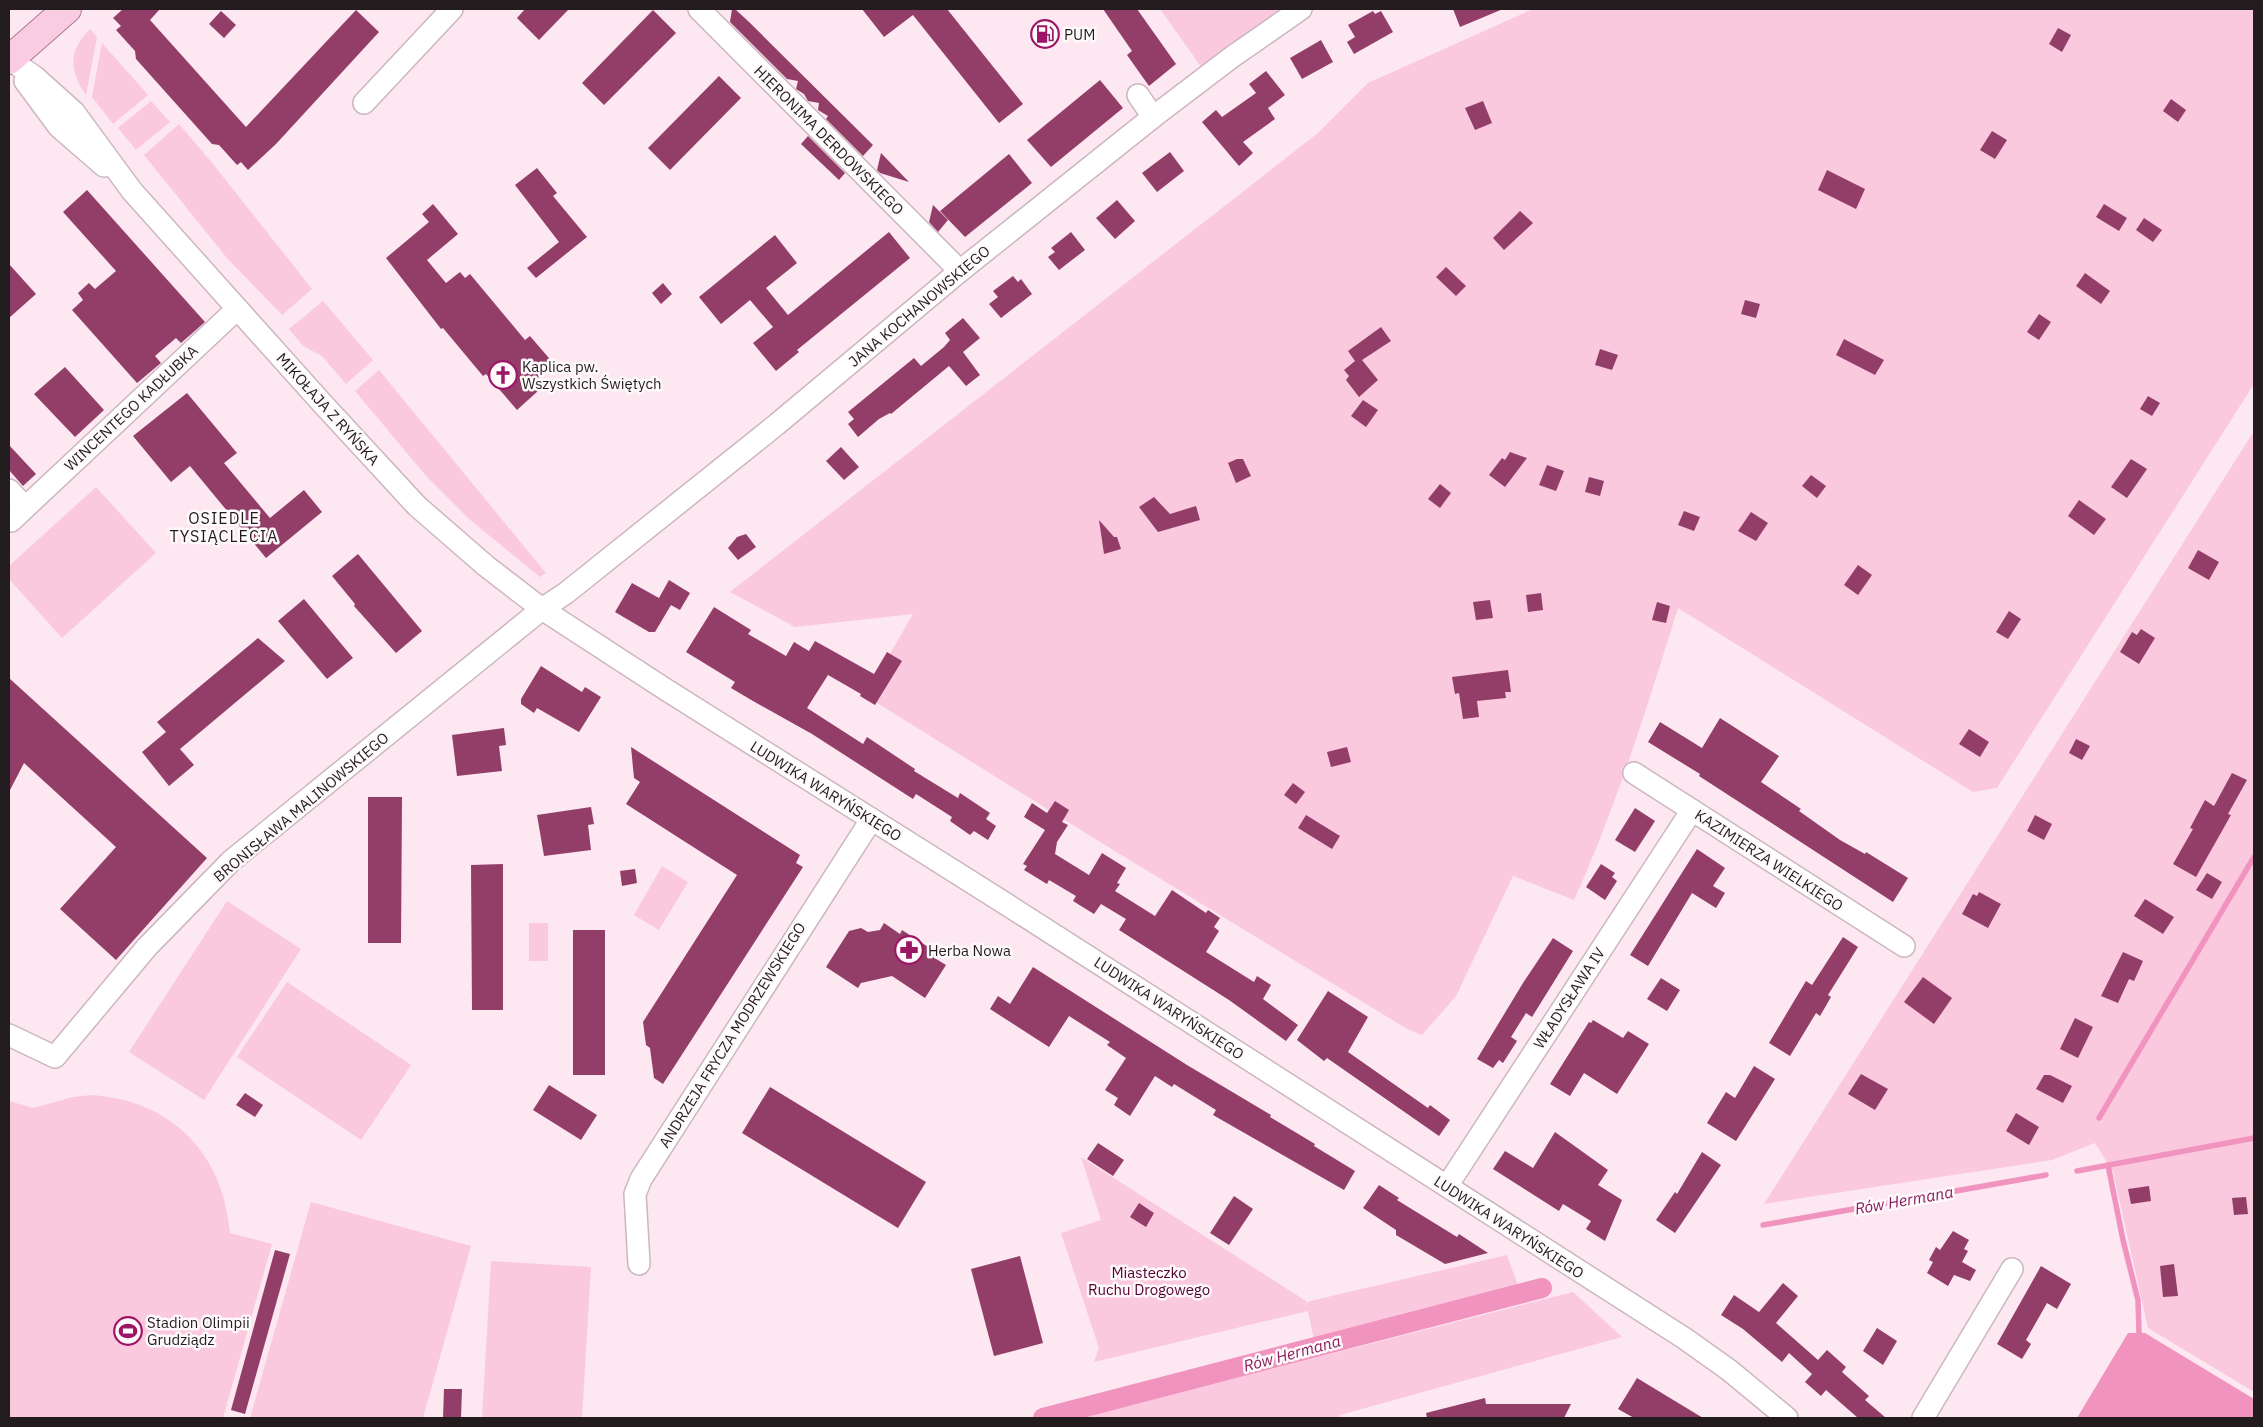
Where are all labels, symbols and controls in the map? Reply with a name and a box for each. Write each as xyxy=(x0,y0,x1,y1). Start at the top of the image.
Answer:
fuel station icon: PUM xyxy=(1030,19,1060,49)
place label: PUM xyxy=(1064,25,1095,44)
street label: HIERONIMA DERDOWSKIEGO xyxy=(750,61,908,219)
street label: JANA KOCHANOWSKIEGO xyxy=(844,241,994,371)
street label: WINCENTEGO KADŁUBKA xyxy=(60,341,202,475)
street label: MIKOŁAJA Z RYŃSKA xyxy=(272,349,384,469)
place label: Kaplica pw. Wszystkich Świętych xyxy=(522,357,661,393)
church icon: Kaplica pw. Wszystkich Świętych xyxy=(488,360,518,390)
district label: OSIEDLE TYSIĄCLECIA xyxy=(170,508,278,546)
street label: BRONISŁAWA MALINOWSKIEGO xyxy=(209,728,393,886)
street label: LUDWIKA WARYŃSKIEGO xyxy=(747,737,905,845)
street label: KAZIMIERZA WIELKIEGO xyxy=(1691,805,1847,915)
street label: ANDRZEJA FRYCZA MODRZEWSKIEGO xyxy=(654,919,810,1151)
pharmacy icon: Herba Nowa xyxy=(894,935,924,965)
place label: Herba Nowa xyxy=(928,941,1011,960)
street label: WŁADYSŁAWA IV xyxy=(1529,944,1609,1052)
street label: LUDWIKA WARYŃSKIEGO xyxy=(1091,952,1247,1064)
street label: LUDWIKA WARYŃSKIEGO xyxy=(1431,1171,1587,1283)
water label: Rów Hermana xyxy=(1853,1181,1955,1219)
park label: Miasteczko Ruchu Drogowego xyxy=(1088,1263,1210,1299)
place label: Stadion Olimpii Grudziądz xyxy=(147,1313,250,1349)
sports icon: Stadion Olimpii Grudziądz xyxy=(113,1316,143,1346)
water label: Rów Hermana xyxy=(1241,1330,1343,1376)

